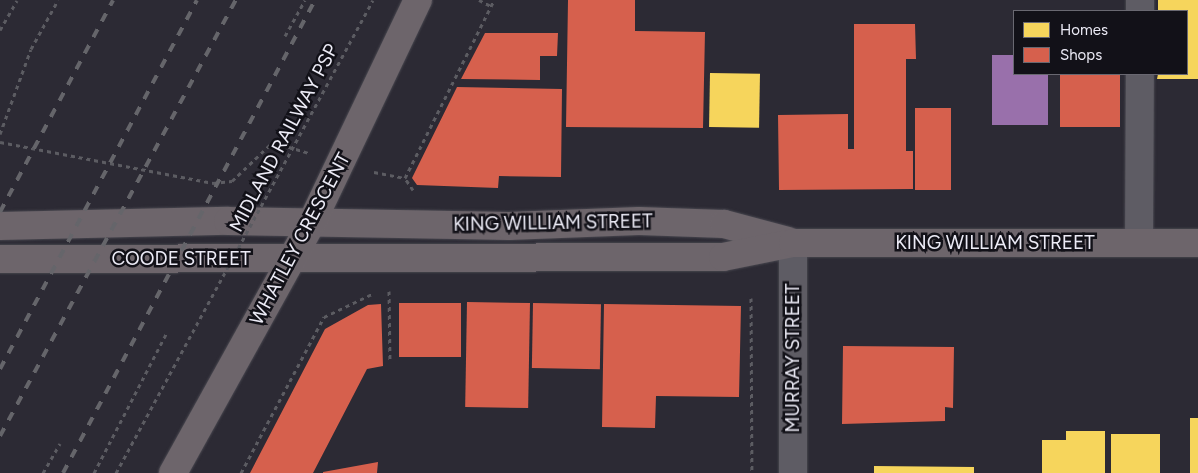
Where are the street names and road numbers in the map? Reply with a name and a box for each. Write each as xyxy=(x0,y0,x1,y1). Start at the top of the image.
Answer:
street label: MIDLAND RAILWAY PSP xyxy=(225,40,343,236)
street label: WHATLEY CRESCENT xyxy=(245,149,355,329)
street label: KING WILLIAM STREET xyxy=(453,210,653,236)
street label: KING WILLIAM STREET xyxy=(895,232,1095,254)
street label: COODE STREET xyxy=(111,248,251,270)
street label: MURRAY STREET xyxy=(782,283,804,433)

